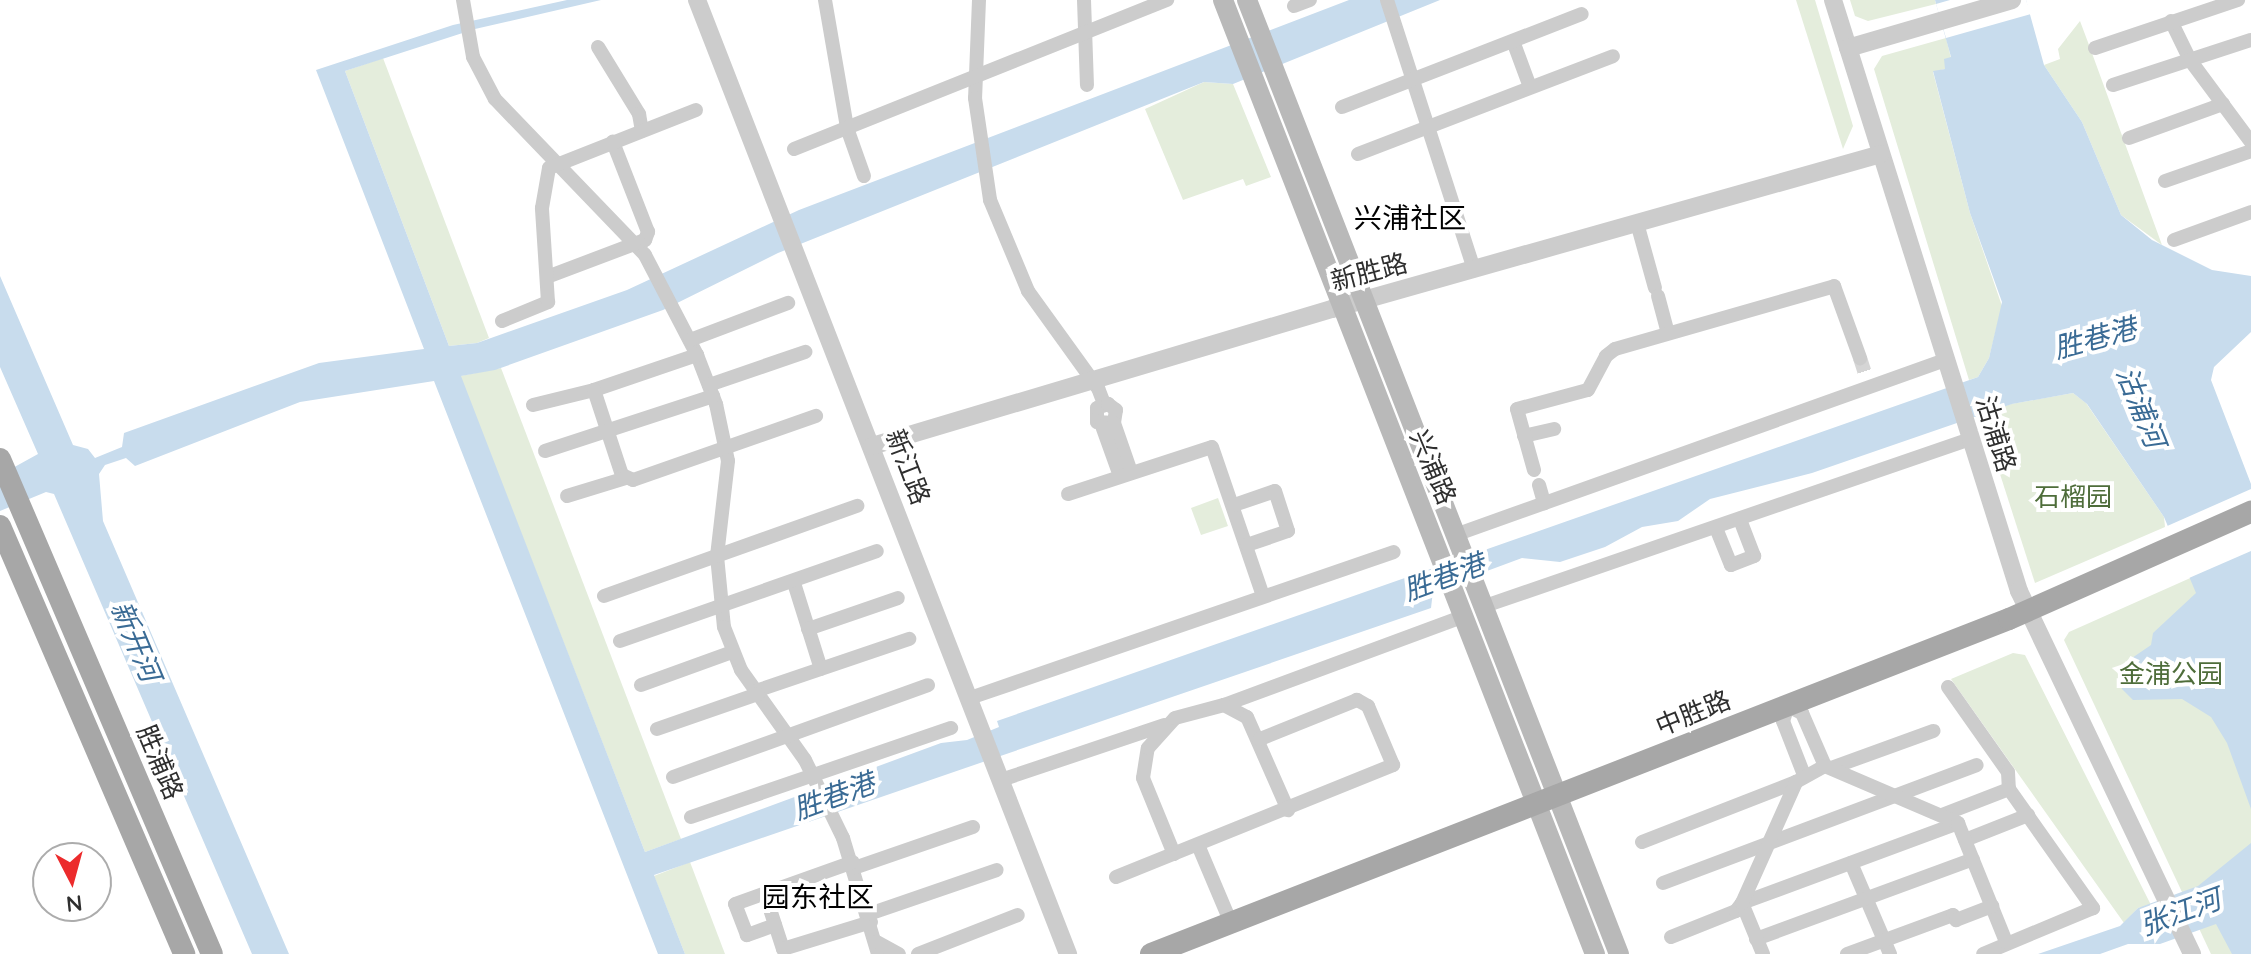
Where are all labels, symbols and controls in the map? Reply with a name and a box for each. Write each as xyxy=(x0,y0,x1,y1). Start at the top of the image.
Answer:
district label: 兴浦社区 xyxy=(1354,201,1466,235)
street label: 新胜路 xyxy=(1327,247,1411,297)
water label: 胜巷港 xyxy=(2050,311,2140,365)
water label: 沽浦河 xyxy=(2110,362,2172,452)
street label: 沽浦路 xyxy=(1970,392,2022,476)
street label: 新江路 xyxy=(879,425,937,509)
street label: 兴浦路 xyxy=(1403,425,1463,509)
park label: 石榴园 xyxy=(2034,481,2112,513)
water label: 胜巷港 xyxy=(1399,547,1489,607)
water label: 新开河 xyxy=(104,596,168,686)
park label: 金浦公园 xyxy=(2119,658,2223,690)
street label: 中胜路 xyxy=(1651,684,1735,742)
street label: 胜浦路 xyxy=(130,720,190,804)
water label: 胜巷港 xyxy=(789,766,879,826)
north arrow xyxy=(32,842,112,922)
district label: 园东社区 xyxy=(762,880,874,914)
water label: 张江河 xyxy=(2135,882,2225,942)
text: N xyxy=(65,889,84,919)

